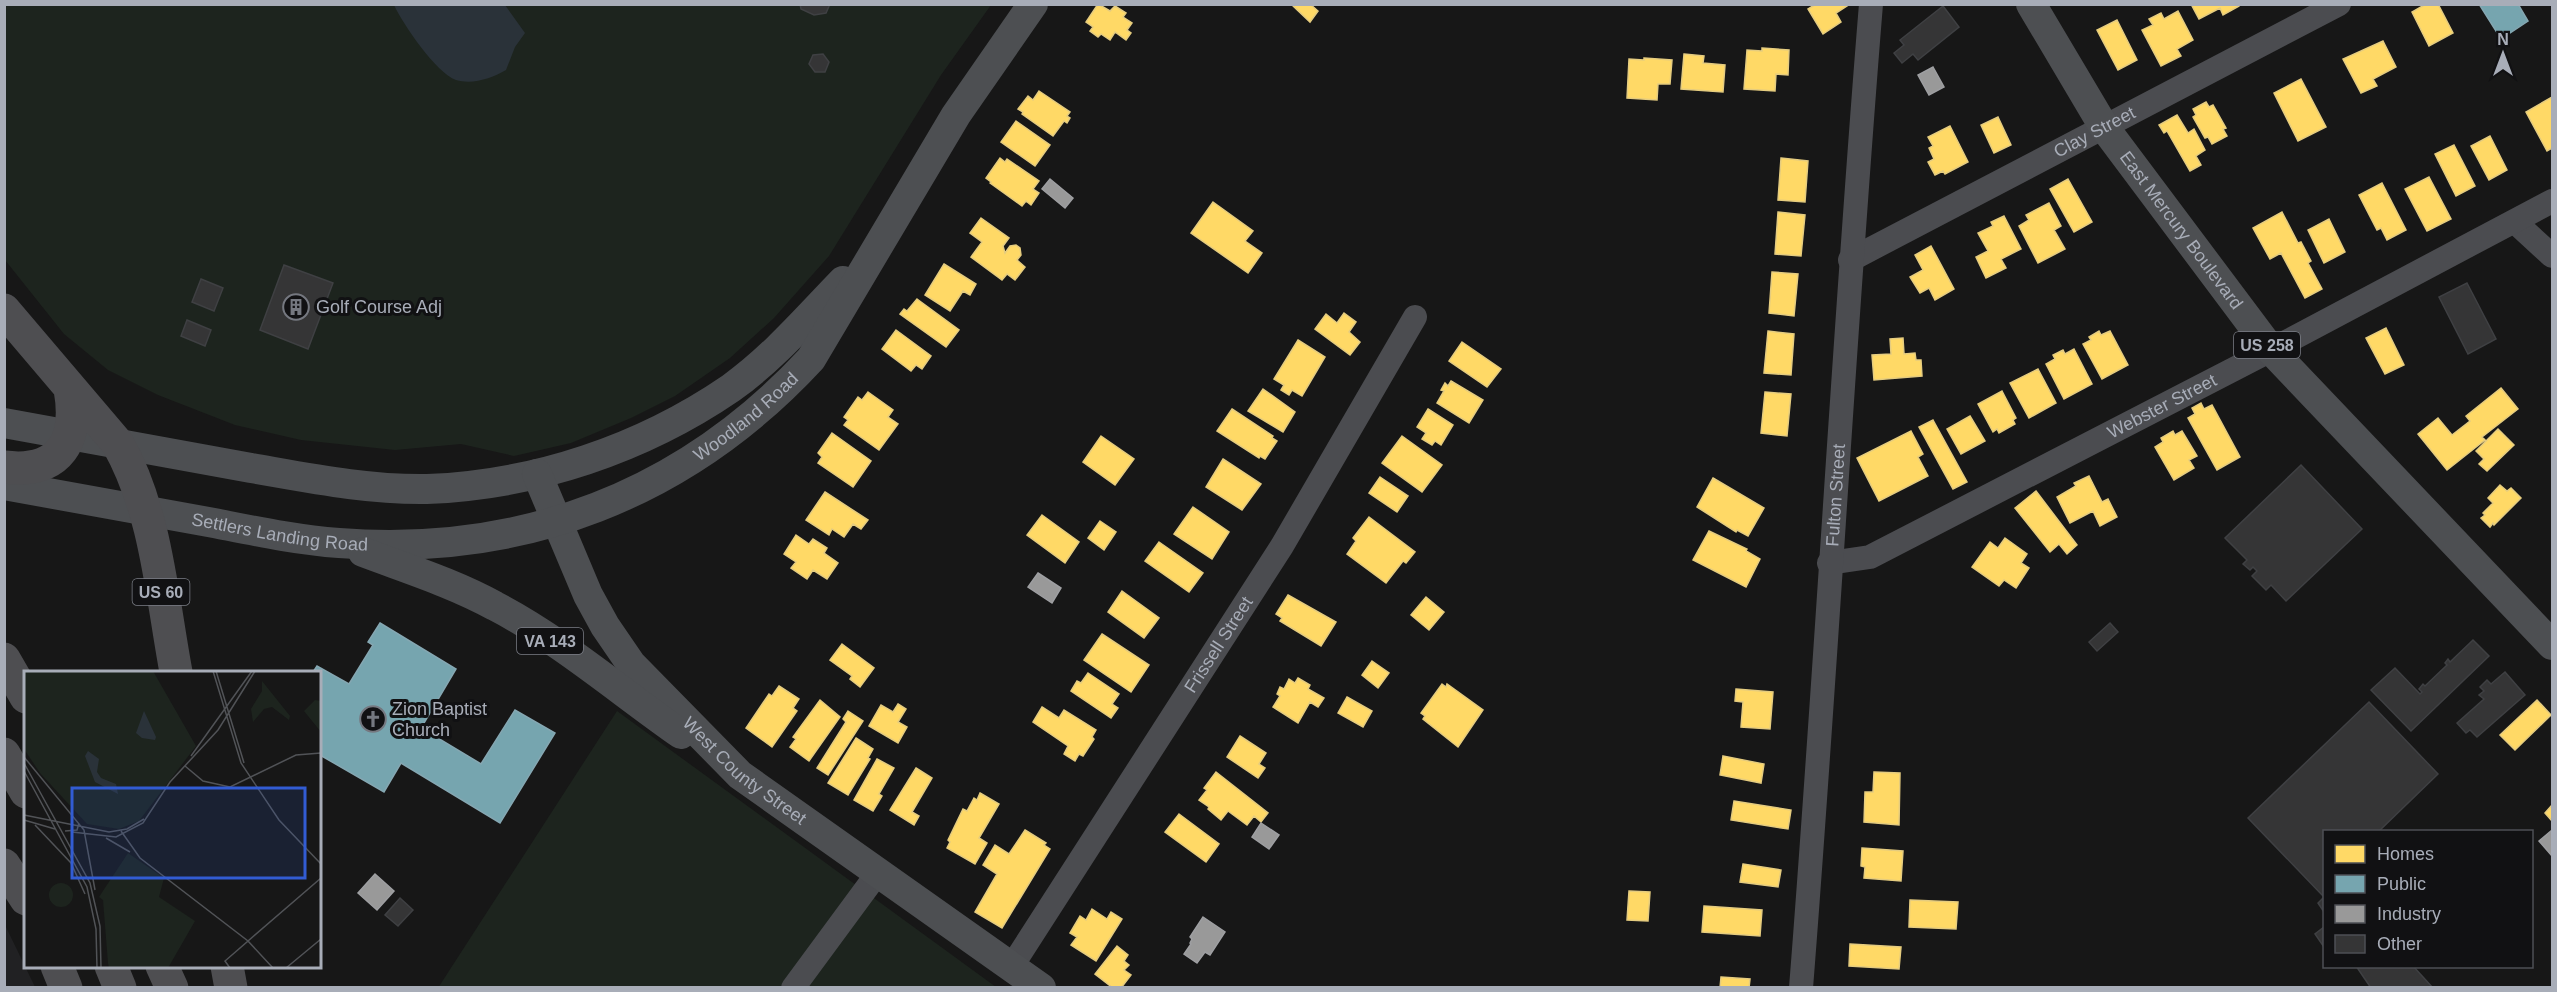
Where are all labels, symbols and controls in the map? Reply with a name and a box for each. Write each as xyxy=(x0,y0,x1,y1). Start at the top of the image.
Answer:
north arrow xyxy=(2473,24,2533,84)
text: N xyxy=(2497,31,2509,48)
street label: Clay Street xyxy=(2050,102,2139,162)
street label: East Mercury Boulevard xyxy=(2116,147,2247,313)
building icon: Golf Course Adj xyxy=(281,292,311,322)
place label: Golf Course Adj xyxy=(316,297,442,317)
road number: US 258 xyxy=(2234,332,2300,358)
street label: Woodland Road xyxy=(690,368,802,465)
street label: Webster Street xyxy=(2104,370,2220,443)
street label: Fulton Street xyxy=(1822,443,1849,547)
street label: Settlers Landing Road xyxy=(190,509,368,555)
road number: US 60 xyxy=(132,579,190,605)
street label: Frissell Street xyxy=(1180,593,1257,696)
road number: VA 143 xyxy=(517,628,583,654)
inset map xyxy=(24,671,321,968)
place label: Zion Baptist Church xyxy=(392,699,487,740)
church icon: Zion Baptist Church xyxy=(358,704,388,734)
street label: West County Street xyxy=(679,713,810,829)
legend xyxy=(2323,830,2533,968)
text: Homes xyxy=(2377,844,2434,864)
text: Public xyxy=(2377,874,2426,894)
text: Industry xyxy=(2377,904,2441,924)
text: Other xyxy=(2377,934,2422,954)

